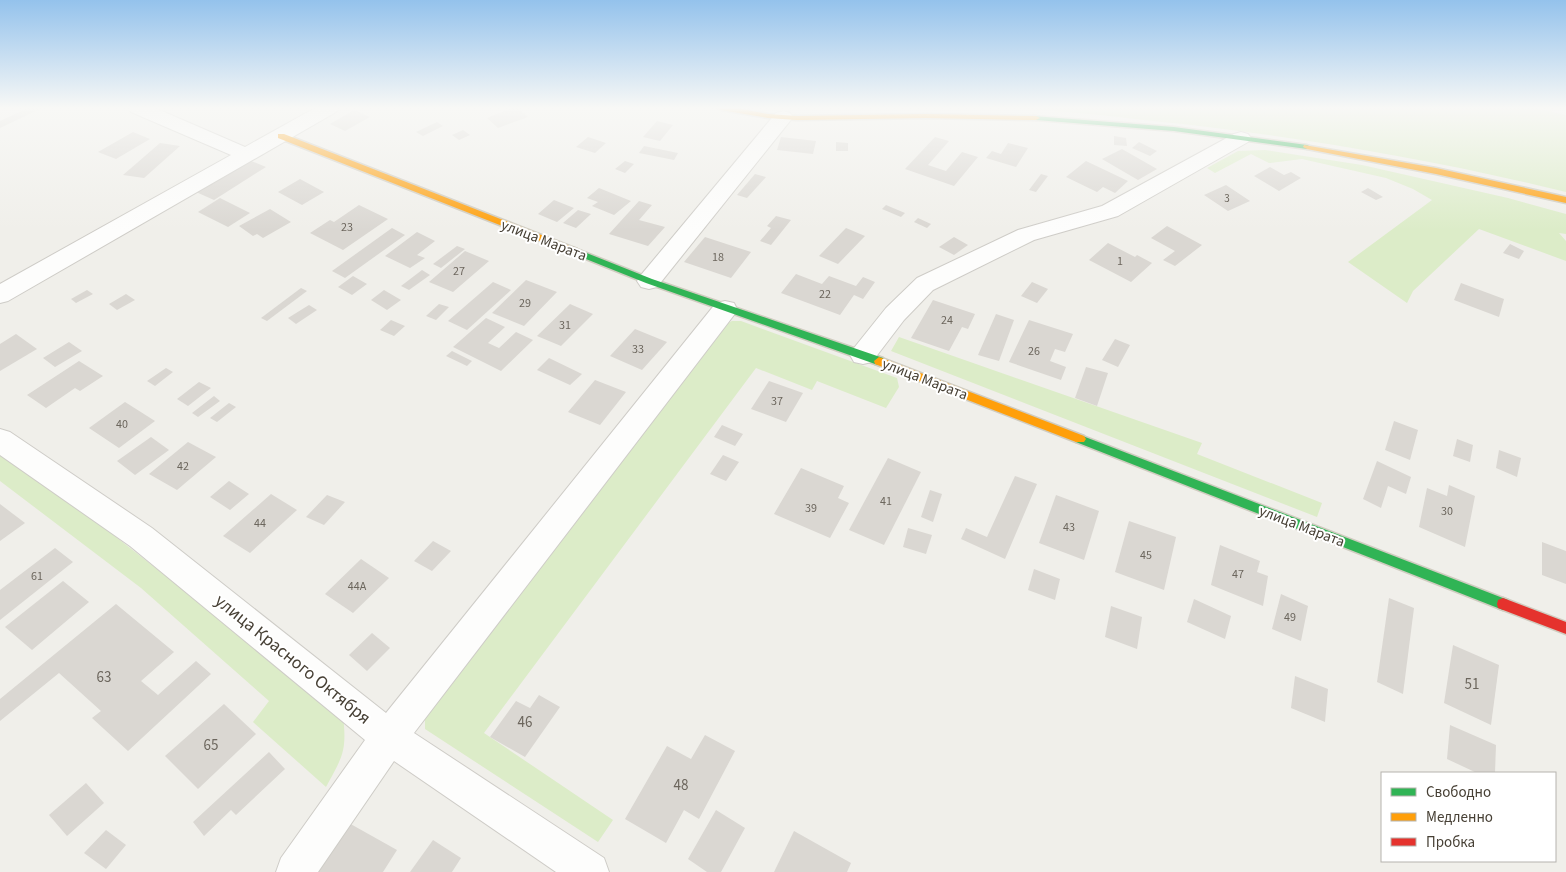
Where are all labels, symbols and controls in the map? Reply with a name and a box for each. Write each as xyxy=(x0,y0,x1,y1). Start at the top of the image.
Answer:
house number: 3 xyxy=(1224,191,1230,206)
street label: улица Марата xyxy=(498,214,590,266)
house number: 23 xyxy=(341,219,353,236)
house number: 18 xyxy=(712,249,724,266)
house number: 1 xyxy=(1117,253,1123,270)
house number: 27 xyxy=(453,263,465,280)
house number: 22 xyxy=(819,286,831,303)
house number: 29 xyxy=(519,295,531,312)
house number: 24 xyxy=(941,312,953,329)
house number: 31 xyxy=(559,317,571,334)
house number: 33 xyxy=(632,341,644,358)
house number: 26 xyxy=(1028,343,1040,360)
street label: улица Марата xyxy=(879,353,971,405)
house number: 37 xyxy=(771,393,783,410)
house number: 40 xyxy=(116,416,128,433)
house number: 42 xyxy=(177,458,189,475)
house number: 41 xyxy=(880,493,892,510)
house number: 39 xyxy=(805,500,817,517)
street label: улица Марата xyxy=(1256,500,1348,552)
house number: 30 xyxy=(1441,503,1453,520)
house number: 44 xyxy=(254,515,266,532)
house number: 43 xyxy=(1063,519,1075,536)
house number: 45 xyxy=(1140,547,1152,564)
house number: 47 xyxy=(1232,566,1244,583)
house number: 61 xyxy=(31,568,43,585)
house number: 44А xyxy=(348,578,367,595)
street label: улица Красного Октября xyxy=(209,588,376,730)
house number: 49 xyxy=(1284,609,1296,626)
house number: 63 xyxy=(97,667,111,688)
house number: 51 xyxy=(1465,674,1479,695)
house number: 46 xyxy=(518,712,532,733)
house number: 65 xyxy=(204,735,218,756)
legend xyxy=(1381,772,1556,862)
house number: 48 xyxy=(674,775,688,796)
text: Свободно xyxy=(1426,782,1491,803)
text: Медленно xyxy=(1426,807,1493,828)
text: Пробка xyxy=(1426,832,1475,853)

